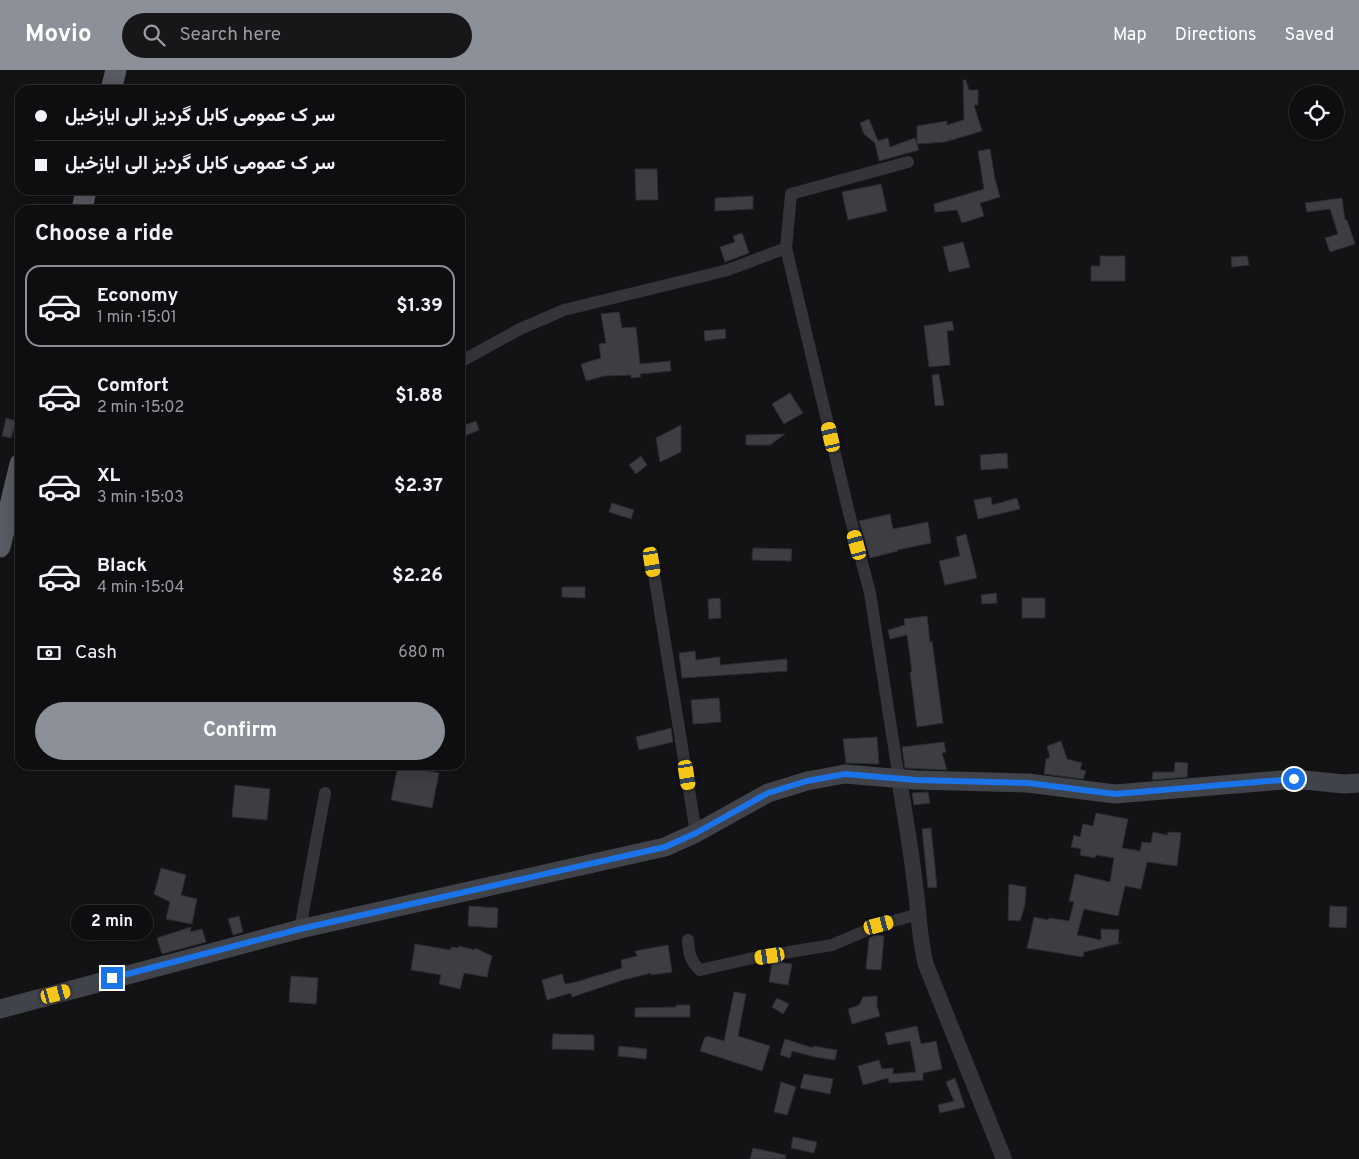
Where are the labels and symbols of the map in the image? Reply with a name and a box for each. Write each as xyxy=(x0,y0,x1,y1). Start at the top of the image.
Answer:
car xyxy=(820,421,841,453)
car xyxy=(845,529,868,561)
car xyxy=(642,546,661,578)
car xyxy=(677,759,696,791)
route start xyxy=(1283,768,1305,790)
callout: 2 min xyxy=(71,906,153,940)
car xyxy=(862,914,895,936)
car xyxy=(754,946,785,966)
route end xyxy=(101,967,123,989)
car xyxy=(39,983,72,1005)

